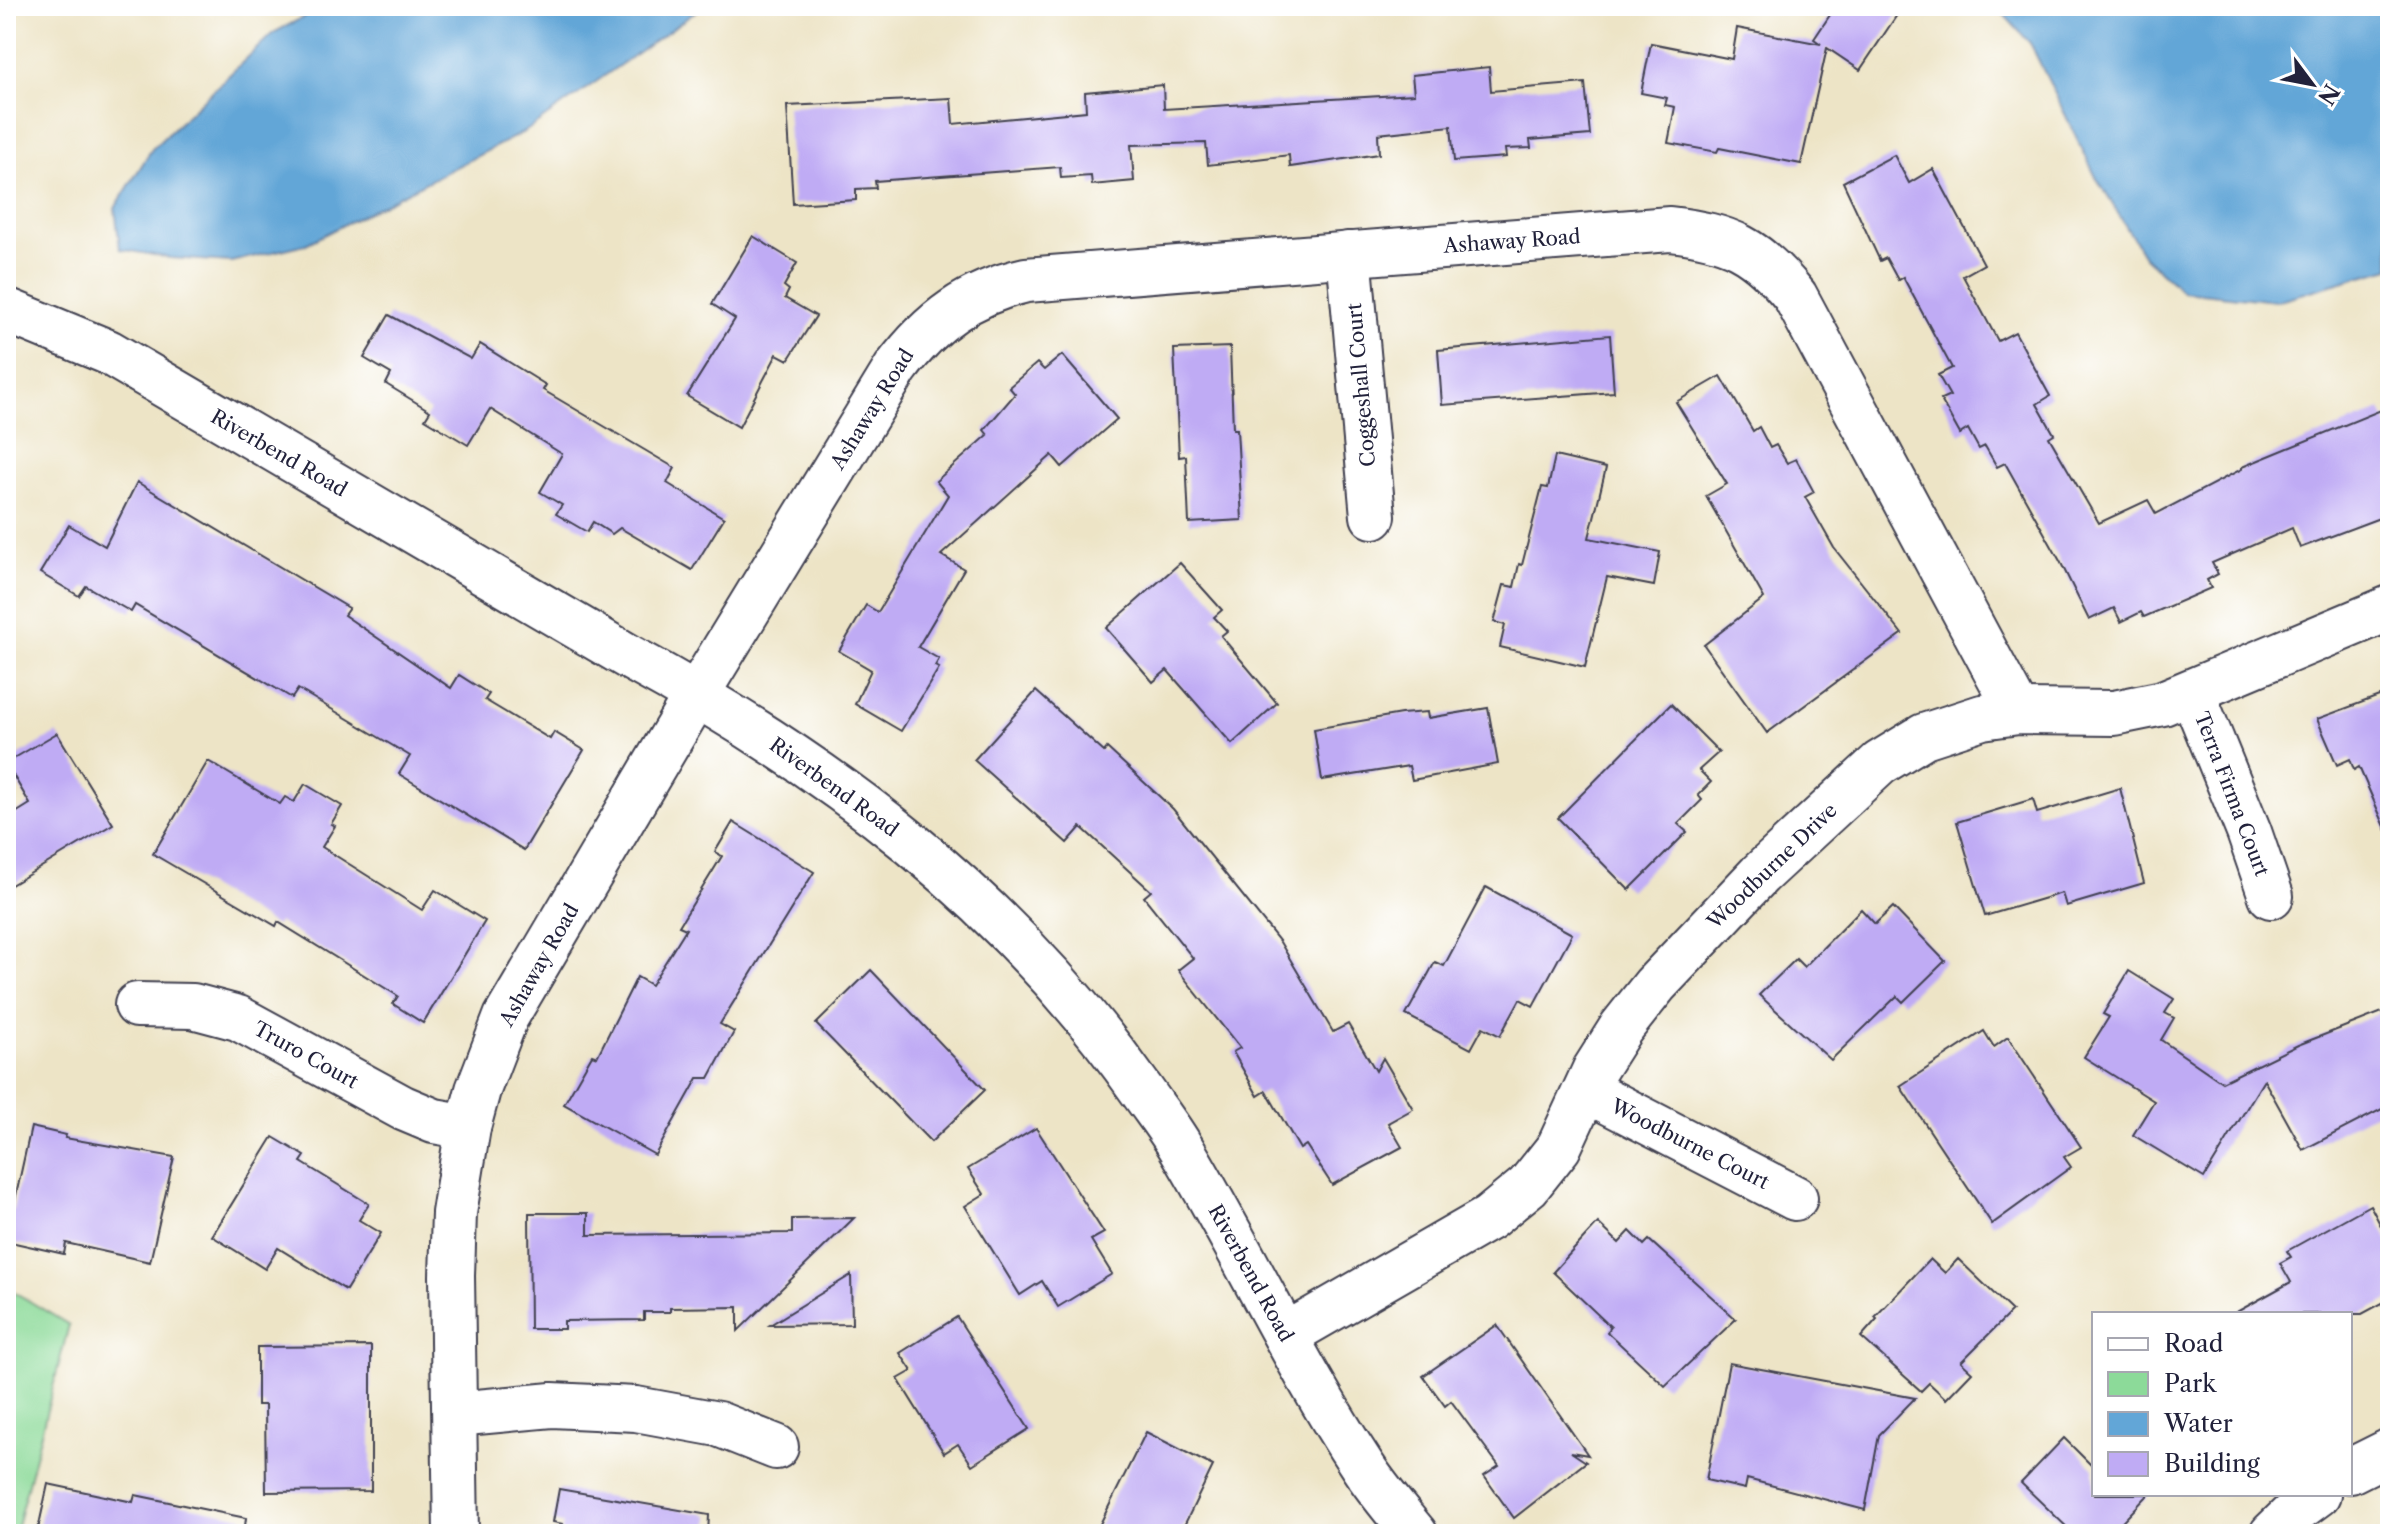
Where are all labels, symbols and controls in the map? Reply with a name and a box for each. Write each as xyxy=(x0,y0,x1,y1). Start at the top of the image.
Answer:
north arrow xyxy=(2272,44,2352,124)
text: N xyxy=(2312,79,2345,110)
street label: Ashaway Road xyxy=(1442,224,1581,258)
street label: Coggeshall Court xyxy=(1342,302,1380,468)
street label: Ashaway Road xyxy=(825,344,919,474)
street label: Riverbend Road xyxy=(207,404,351,502)
street label: Terra Firma Court xyxy=(2190,709,2274,879)
street label: Riverbend Road xyxy=(765,732,903,842)
street label: Woodburne Drive xyxy=(1702,798,1842,935)
street label: Ashaway Road xyxy=(494,900,584,1031)
street label: Truro Court xyxy=(250,1016,362,1094)
street label: Woodburne Court xyxy=(1606,1093,1773,1194)
street label: Riverbend Road xyxy=(1203,1200,1299,1346)
legend xyxy=(2092,1312,2352,1496)
text: Road xyxy=(2164,1329,2224,1358)
text: Park xyxy=(2164,1369,2217,1398)
text: Water xyxy=(2163,1409,2233,1438)
text: Building xyxy=(2164,1449,2260,1478)

